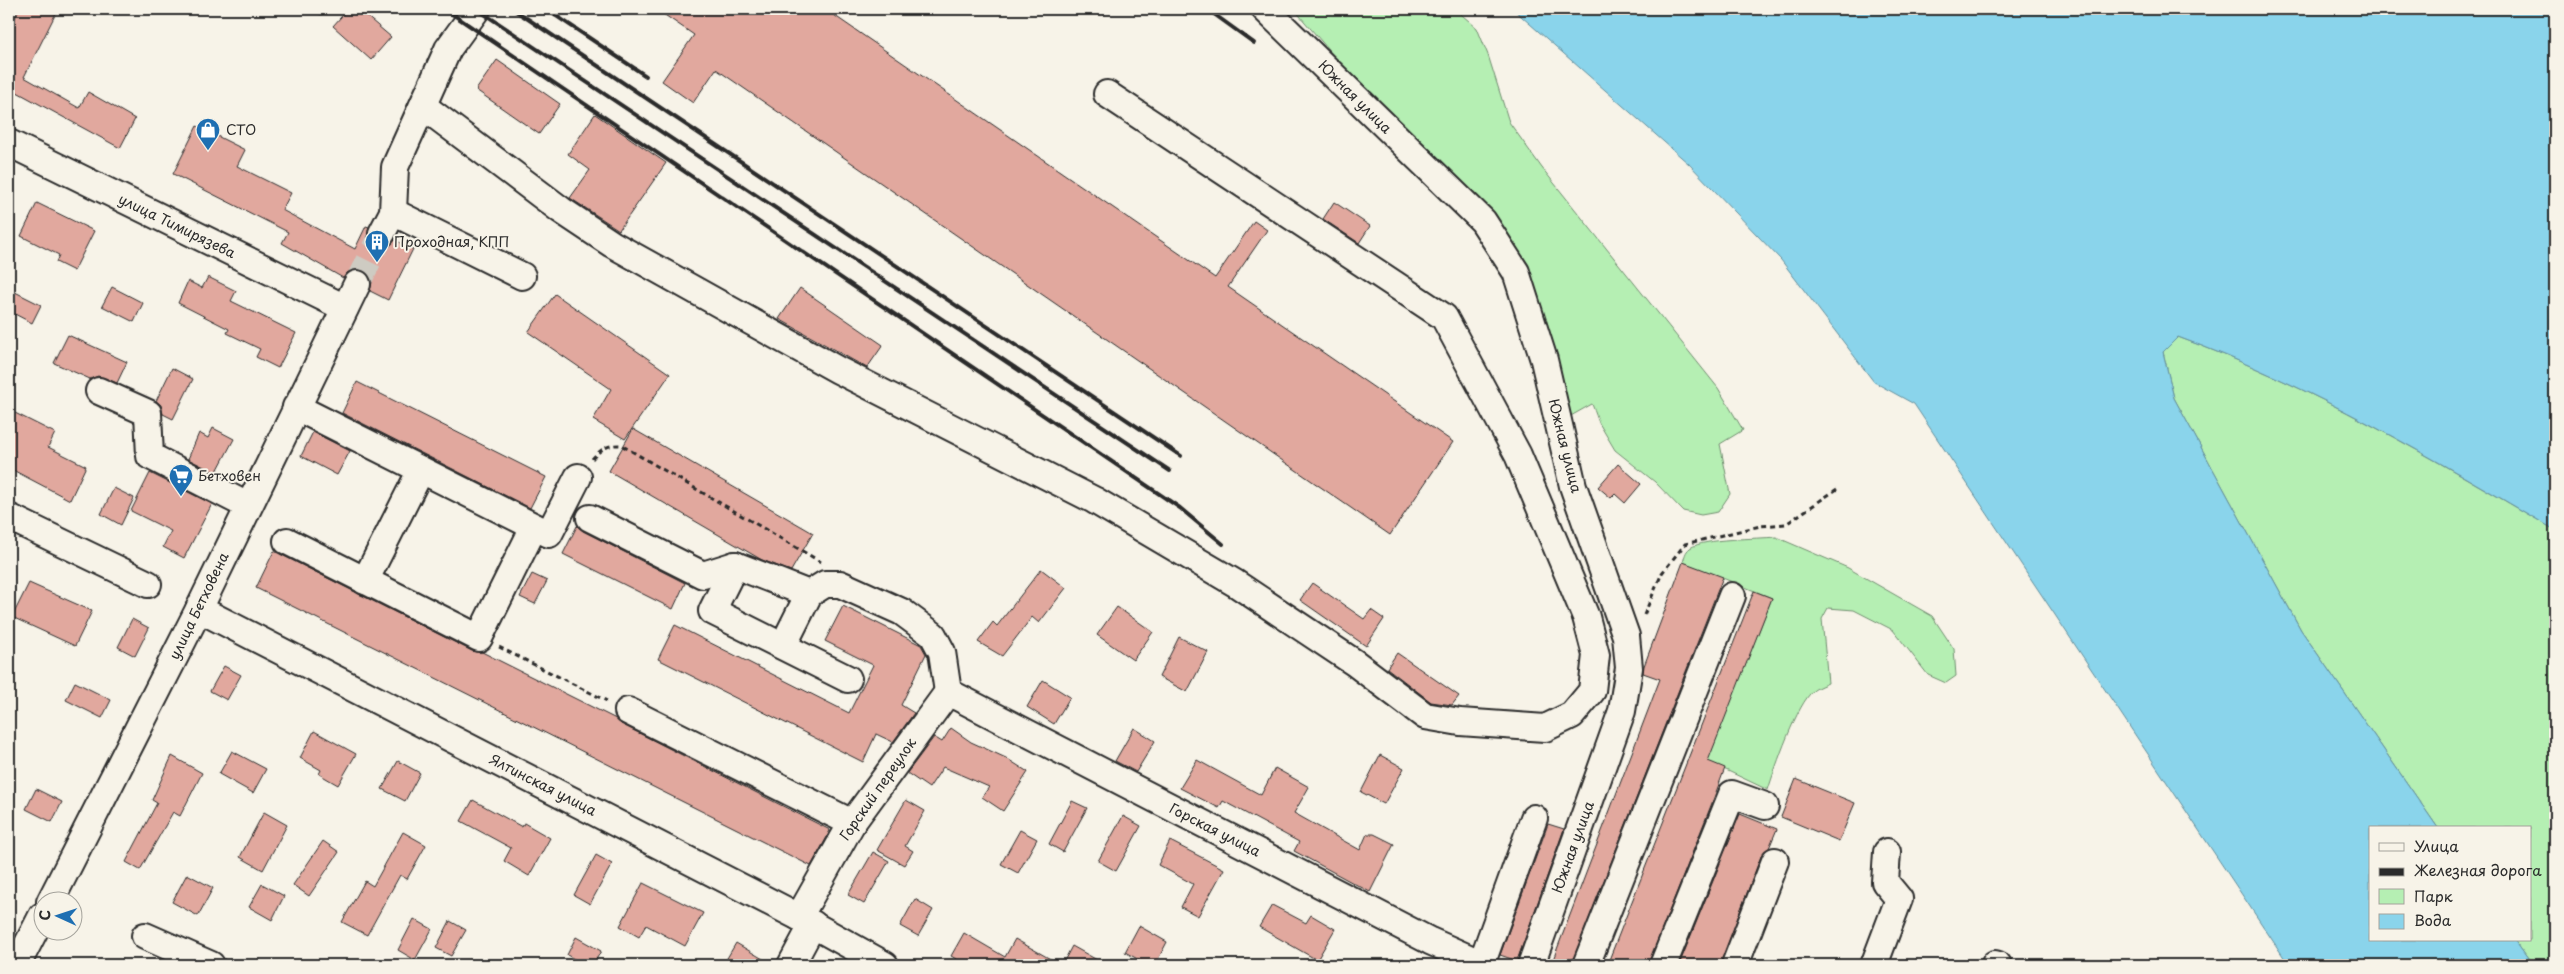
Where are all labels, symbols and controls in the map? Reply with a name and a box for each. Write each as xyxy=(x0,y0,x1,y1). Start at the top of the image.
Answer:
street label: Южная улица xyxy=(1314,55,1397,138)
shop icon: СТО xyxy=(195,117,221,151)
place label: СТО xyxy=(226,119,256,140)
street label: улица Тимирязева xyxy=(115,188,240,263)
building icon: Проходная, КПП xyxy=(364,229,390,263)
place label: Проходная, КПП xyxy=(394,231,509,252)
street label: Южная улица xyxy=(1544,397,1587,495)
supermarket icon: Бетховен xyxy=(168,463,194,497)
place label: Бетховен xyxy=(198,465,261,486)
street label: улица Бетховена xyxy=(163,548,234,663)
street label: Горский переулок xyxy=(834,732,921,844)
street label: Ялтинская улица xyxy=(486,748,601,821)
street label: Горская улица xyxy=(1166,798,1265,862)
street label: Южная улица xyxy=(1546,798,1599,896)
legend xyxy=(2369,826,2532,942)
text: Улица xyxy=(2414,834,2459,857)
text: Железная дорога xyxy=(2414,858,2542,881)
text: Парк xyxy=(2414,884,2453,907)
north arrow xyxy=(32,892,82,942)
text: Вода xyxy=(2414,908,2452,931)
text: С xyxy=(34,909,55,921)

